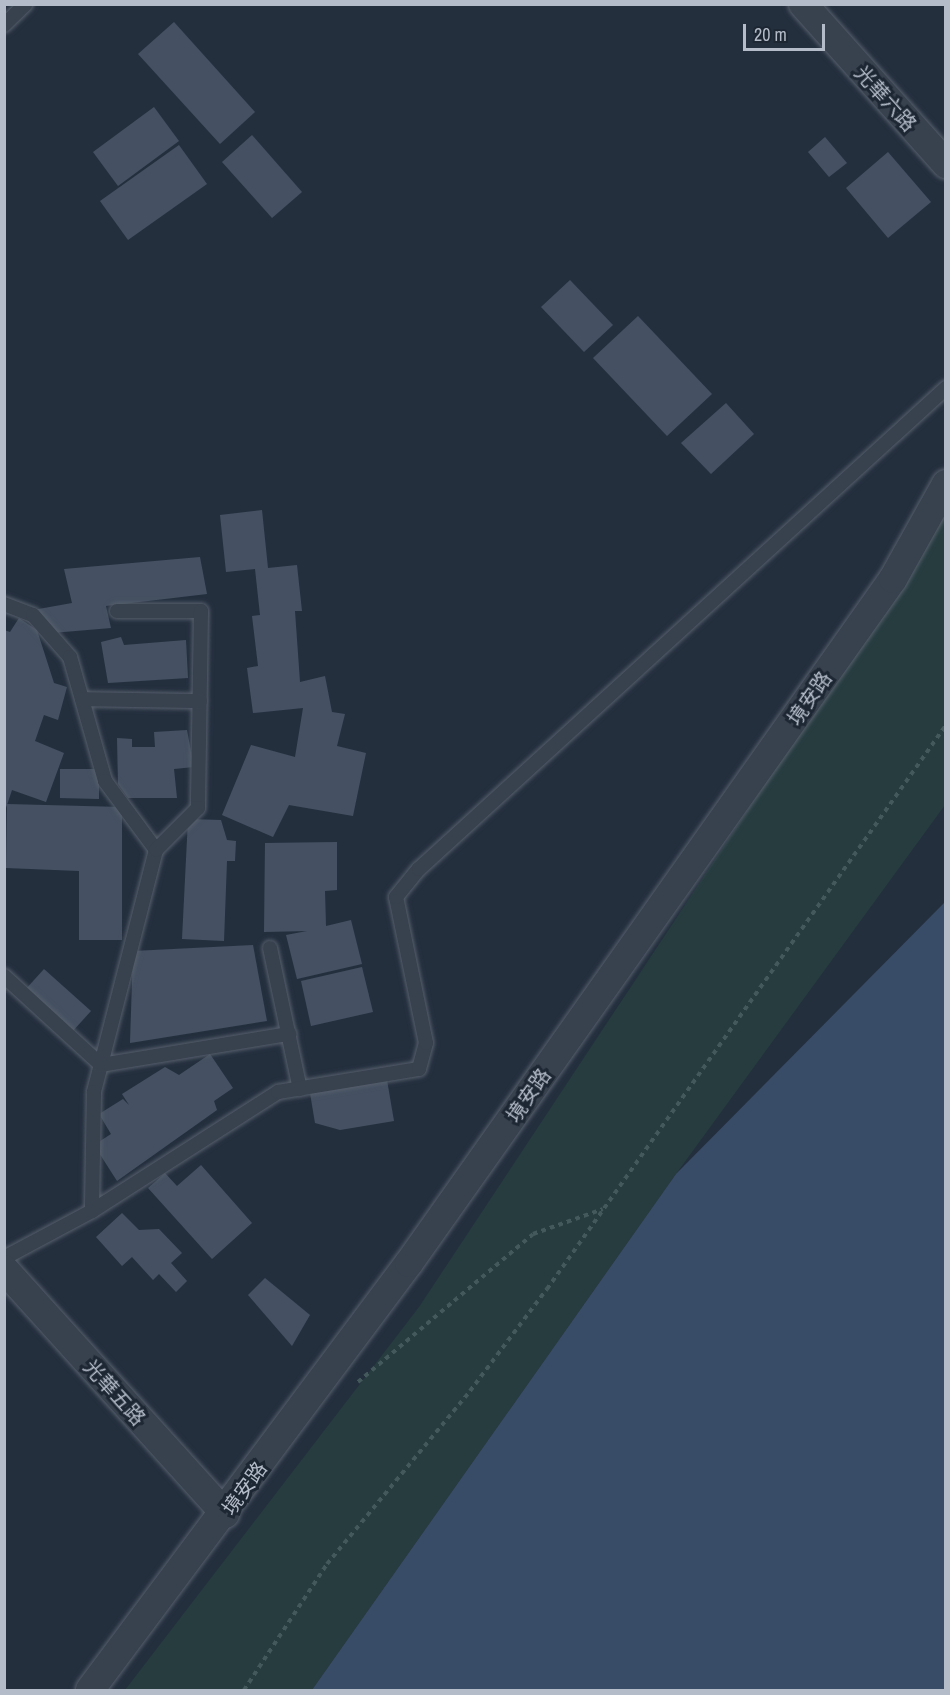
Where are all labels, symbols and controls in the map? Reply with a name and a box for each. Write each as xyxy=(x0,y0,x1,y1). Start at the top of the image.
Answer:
scale bar xyxy=(746,12,828,50)
text: 20 m xyxy=(754,22,787,47)
street label: 光華六路 xyxy=(850,60,922,136)
street label: 境安路 xyxy=(782,667,836,729)
street label: 境安路 xyxy=(501,1064,555,1126)
street label: 光華五路 xyxy=(79,1354,151,1430)
street label: 境安路 xyxy=(217,1457,271,1519)

